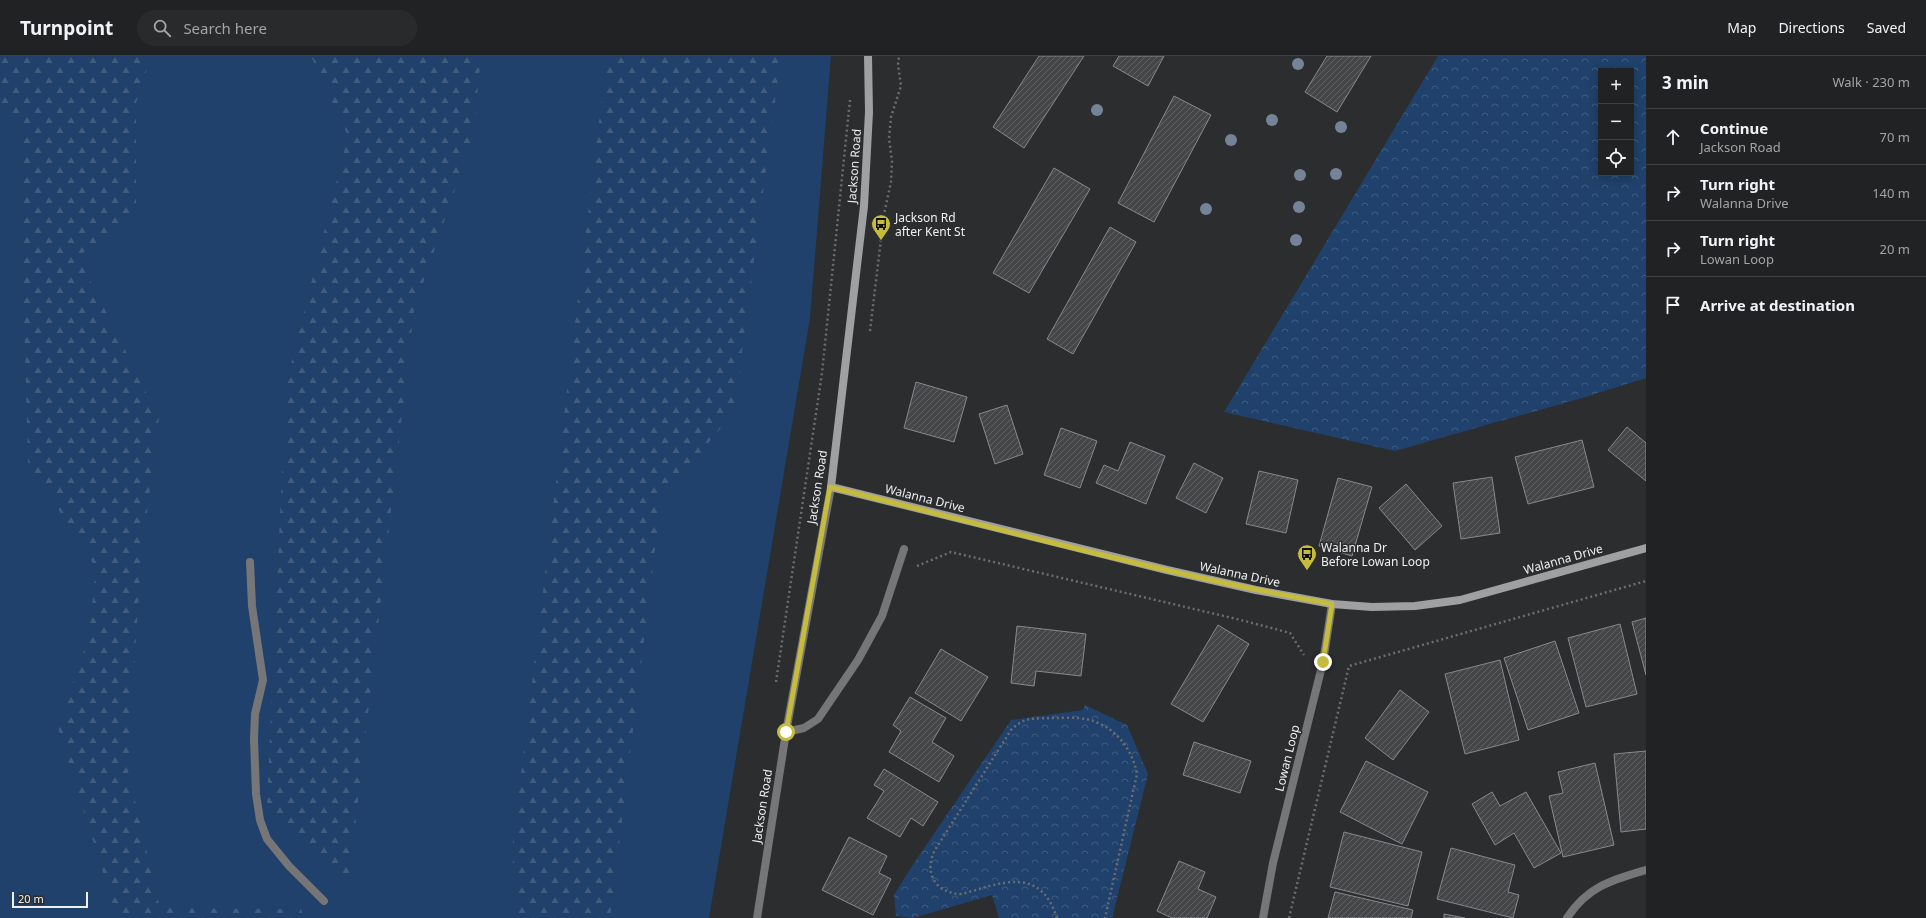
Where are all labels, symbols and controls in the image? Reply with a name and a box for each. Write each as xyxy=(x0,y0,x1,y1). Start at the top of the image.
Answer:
search box xyxy=(137,10,417,46)
text: Turnpoint xyxy=(20,15,113,41)
icon: search xyxy=(151,17,173,39)
text: Search here xyxy=(183,18,267,38)
text: Map xyxy=(1727,18,1756,37)
text: Directions xyxy=(1778,18,1845,37)
text: Saved xyxy=(1867,18,1906,37)
map controls xyxy=(1598,68,1634,176)
button: + xyxy=(1598,68,1634,104)
text: 3 min xyxy=(1662,71,1709,94)
text: Walk · 230 m xyxy=(1832,73,1910,91)
button: − xyxy=(1598,104,1634,140)
text: Continue xyxy=(1700,118,1768,138)
icon: ahead xyxy=(1662,126,1684,148)
street label: Jackson Road xyxy=(843,128,865,205)
text: 70 m xyxy=(1880,128,1910,146)
text: Jackson Road xyxy=(1700,138,1781,156)
button: locate xyxy=(1598,140,1634,176)
text: Turn right xyxy=(1700,174,1775,194)
icon: right xyxy=(1662,182,1684,204)
text: 140 m xyxy=(1872,184,1910,202)
text: Walanna Drive xyxy=(1700,194,1789,212)
place label: Jackson Rd after Kent St xyxy=(894,209,966,240)
bus stop icon: Jackson Rd after Kent St xyxy=(870,213,892,241)
text: Turn right xyxy=(1700,230,1775,250)
icon: right xyxy=(1662,238,1684,260)
text: 20 m xyxy=(1880,240,1910,258)
text: Lowan Loop xyxy=(1700,250,1774,268)
icon: arrive xyxy=(1662,294,1684,316)
text: Arrive at destination xyxy=(1700,295,1855,315)
street label: Jackson Road xyxy=(803,449,831,526)
street label: Walanna Drive xyxy=(883,480,967,516)
place label: Walanna Dr Before Lowan Loop xyxy=(1321,539,1430,570)
street label: Walanna Drive xyxy=(1521,539,1605,578)
bus stop icon: Walanna Dr Before Lowan Loop xyxy=(1296,543,1318,571)
street label: Walanna Drive xyxy=(1198,557,1282,591)
route end xyxy=(1314,653,1332,671)
route start xyxy=(777,723,795,741)
street label: Lowan Loop xyxy=(1271,723,1303,793)
street label: Jackson Road xyxy=(748,768,776,845)
scale bar xyxy=(12,890,88,909)
text: 20 m xyxy=(18,891,44,906)

